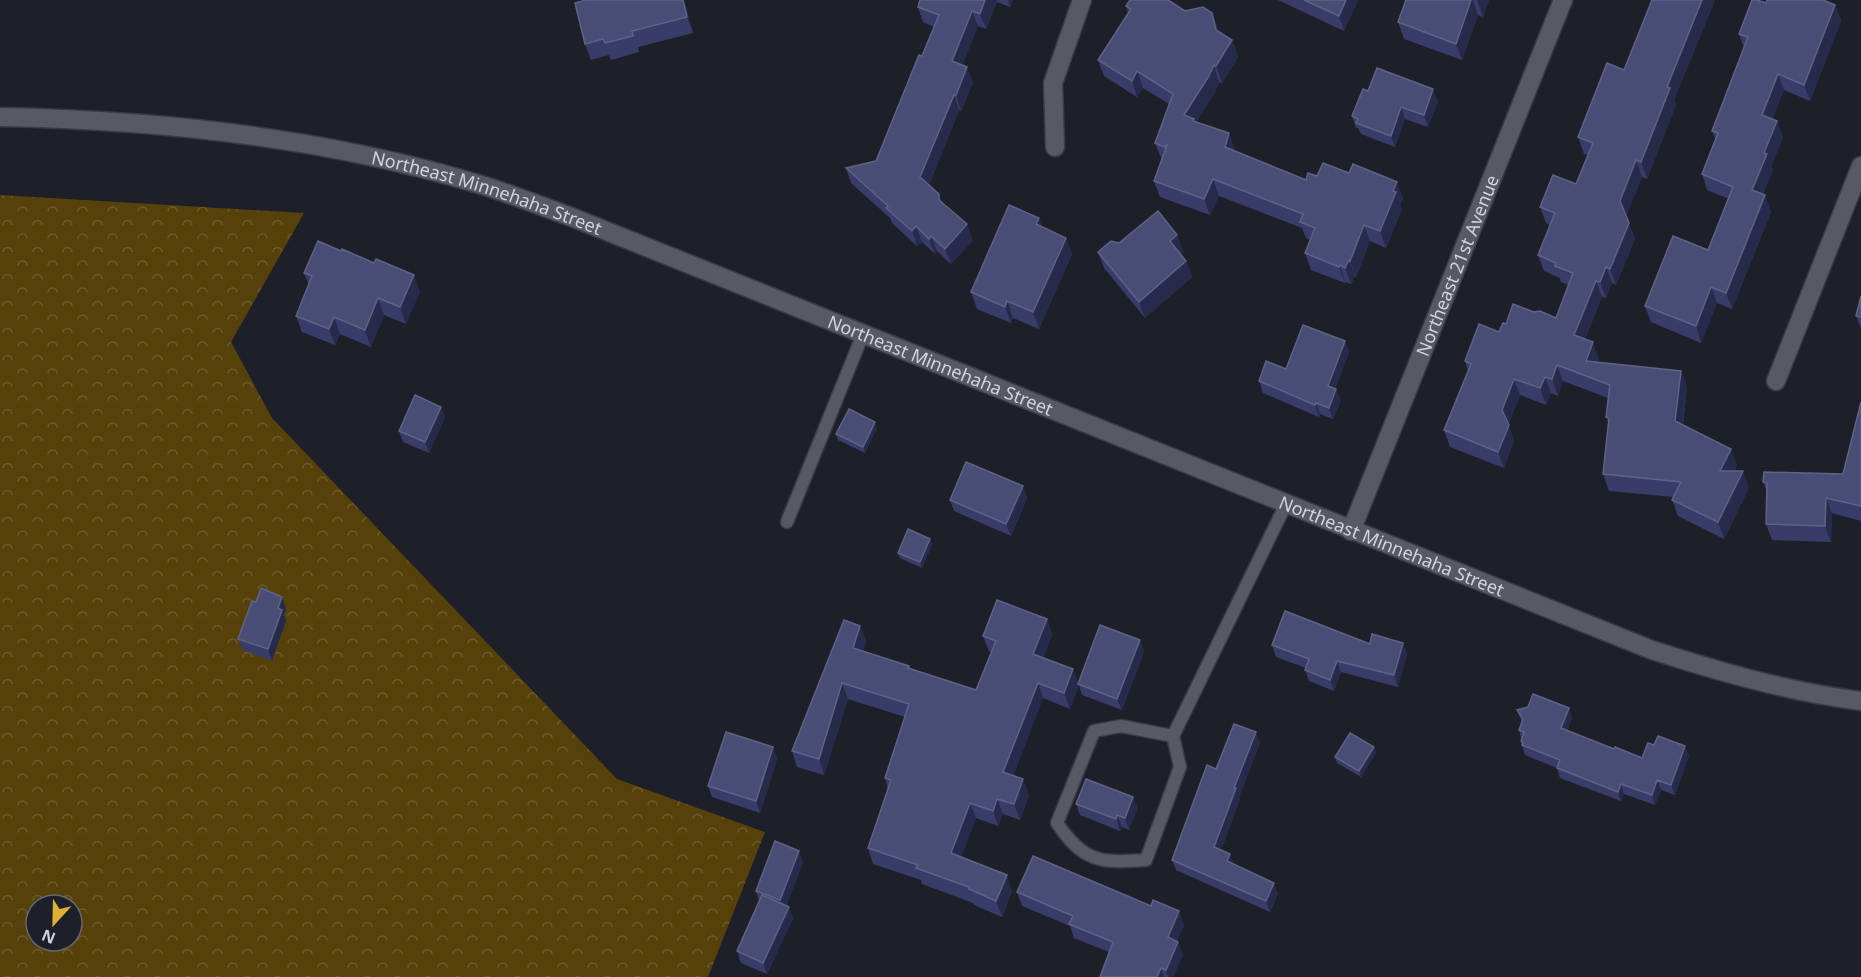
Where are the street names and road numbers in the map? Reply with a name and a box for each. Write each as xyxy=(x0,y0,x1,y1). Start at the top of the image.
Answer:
street label: Northeast Minnehaha Street xyxy=(369,145,606,240)
street label: Northeast 21st Avenue xyxy=(1410,171,1504,360)
street label: Northeast Minnehaha Street xyxy=(825,309,1057,421)
street label: Northeast Minnehaha Street xyxy=(1276,490,1508,602)

